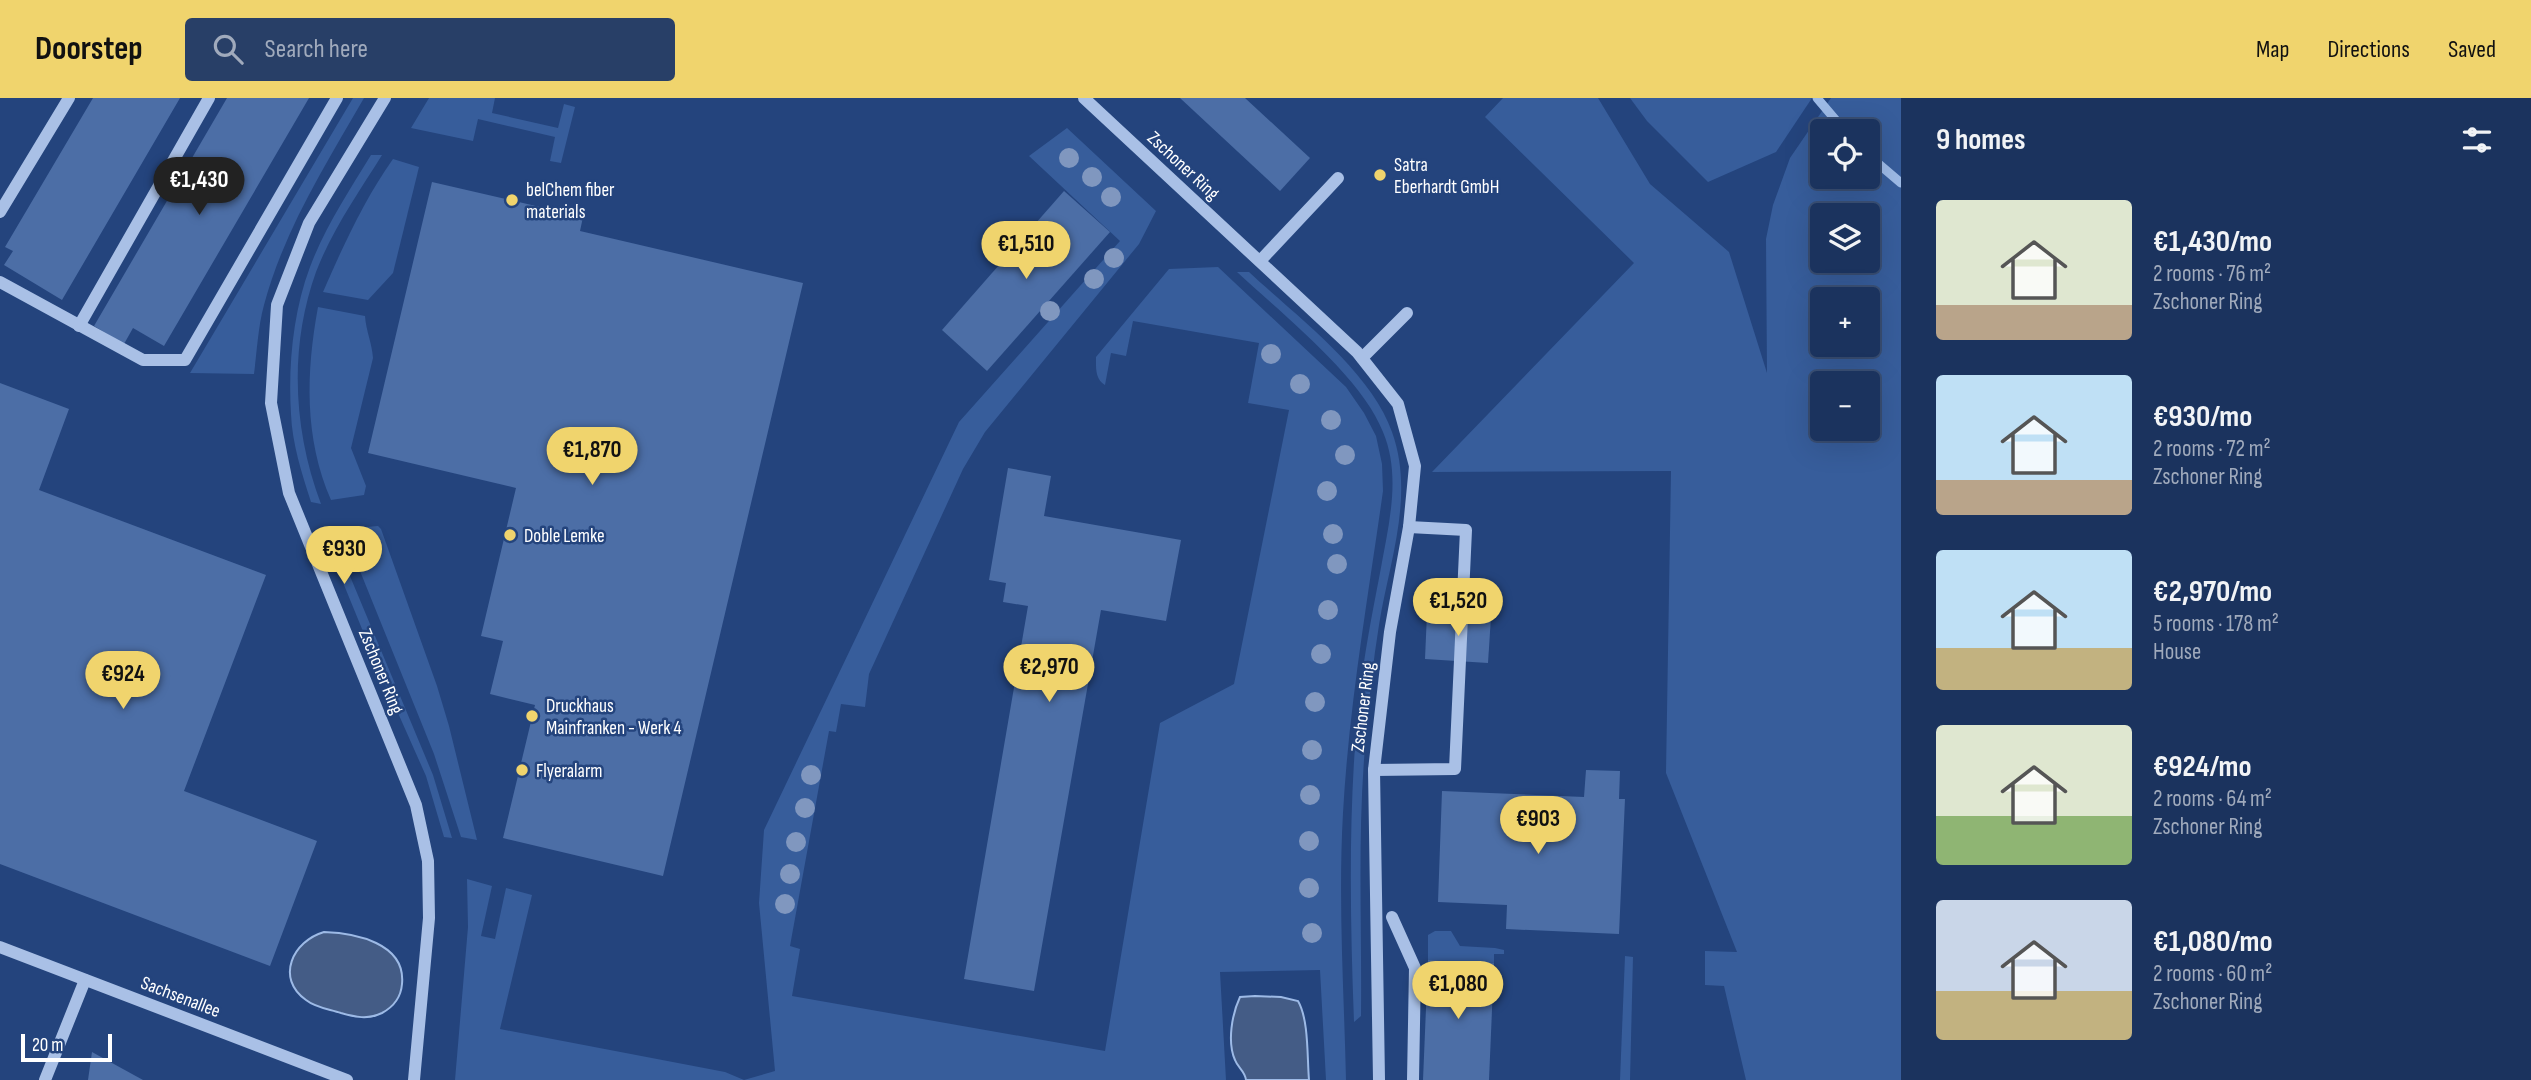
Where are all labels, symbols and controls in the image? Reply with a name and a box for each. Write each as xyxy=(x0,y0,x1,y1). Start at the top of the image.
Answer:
search box xyxy=(185,18,675,81)
text: Doorstep xyxy=(35,29,143,69)
icon: search xyxy=(209,30,247,68)
text: Search here xyxy=(265,34,368,65)
text: Map xyxy=(2256,35,2289,64)
text: Directions xyxy=(2327,35,2410,64)
text: Saved xyxy=(2448,35,2496,64)
map controls xyxy=(1810,119,1880,441)
button: locate xyxy=(1810,119,1880,189)
icon: filters xyxy=(2458,121,2496,159)
text: 9 homes xyxy=(1936,122,2026,158)
street label: Zschoner Ring xyxy=(1142,127,1224,206)
place label: Satra Eberhardt GmbH xyxy=(1394,154,1499,199)
pin: €1,430 xyxy=(142,158,256,217)
text: €1,430 xyxy=(169,166,229,194)
marker: Satra Eberhardt GmbH xyxy=(1372,167,1388,183)
place label: belChem fiber materials xyxy=(526,179,615,224)
marker: belChem fiber materials xyxy=(504,192,520,208)
button: layers xyxy=(1810,203,1880,273)
pin: €1,510 xyxy=(969,222,1083,281)
text: €1,430/mo xyxy=(2153,224,2272,260)
icon: home xyxy=(1992,228,2076,312)
text: €1,510 xyxy=(997,230,1055,258)
text: 2 rooms · 76 m² xyxy=(2153,260,2271,288)
button: + xyxy=(1810,287,1880,357)
text: Zschoner Ring xyxy=(2153,288,2262,316)
button: − xyxy=(1810,371,1880,441)
text: €930/mo xyxy=(2153,399,2252,435)
icon: home xyxy=(1992,403,2076,487)
pin: €1,870 xyxy=(535,428,649,487)
text: 2 rooms · 72 m² xyxy=(2153,435,2271,463)
text: €1,870 xyxy=(563,436,621,464)
text: Zschoner Ring xyxy=(2153,463,2262,491)
place label: Doble Lemke xyxy=(524,525,605,548)
pin: €930 xyxy=(303,526,385,586)
marker: Doble Lemke xyxy=(502,527,518,543)
text: €930 xyxy=(322,535,366,563)
text: €2,970/mo xyxy=(2153,574,2272,610)
pin: €1,520 xyxy=(1401,578,1515,638)
icon: home xyxy=(1992,578,2076,662)
text: €1,520 xyxy=(1429,587,1487,615)
text: 5 rooms · 178 m² xyxy=(2153,610,2279,638)
street label: Zschoner Ring xyxy=(353,625,408,718)
text: House xyxy=(2153,638,2201,666)
pin: €2,970 xyxy=(992,644,1106,704)
pin: €924 xyxy=(82,652,164,711)
text: €2,970 xyxy=(1019,653,1079,681)
text: €924 xyxy=(101,660,145,688)
street label: Zschoner Ring xyxy=(1347,661,1380,753)
place label: Druckhaus Mainfranken - Werk 4 xyxy=(546,695,682,740)
marker: Druckhaus Mainfranken - Werk 4 xyxy=(524,708,540,724)
text: €924/mo xyxy=(2153,749,2252,785)
icon: home xyxy=(1992,753,2076,837)
place label: Flyeralarm xyxy=(536,760,603,783)
marker: Flyeralarm xyxy=(514,762,530,778)
text: 2 rooms · 64 m² xyxy=(2153,785,2272,813)
pin: €903 xyxy=(1497,796,1579,856)
text: €903 xyxy=(1516,805,1560,833)
text: Zschoner Ring xyxy=(2153,813,2262,841)
text: €1,080/mo xyxy=(2153,924,2273,960)
icon: home xyxy=(1992,928,2076,1012)
text: 2 rooms · 60 m² xyxy=(2153,960,2272,988)
pin: €1,080 xyxy=(1401,962,1515,1021)
text: €1,080 xyxy=(1428,970,1488,998)
street label: Sachsenallee xyxy=(137,972,224,1023)
text: Zschoner Ring xyxy=(2153,988,2262,1016)
scale bar xyxy=(21,1031,112,1063)
text: 20 m xyxy=(32,1034,64,1057)

